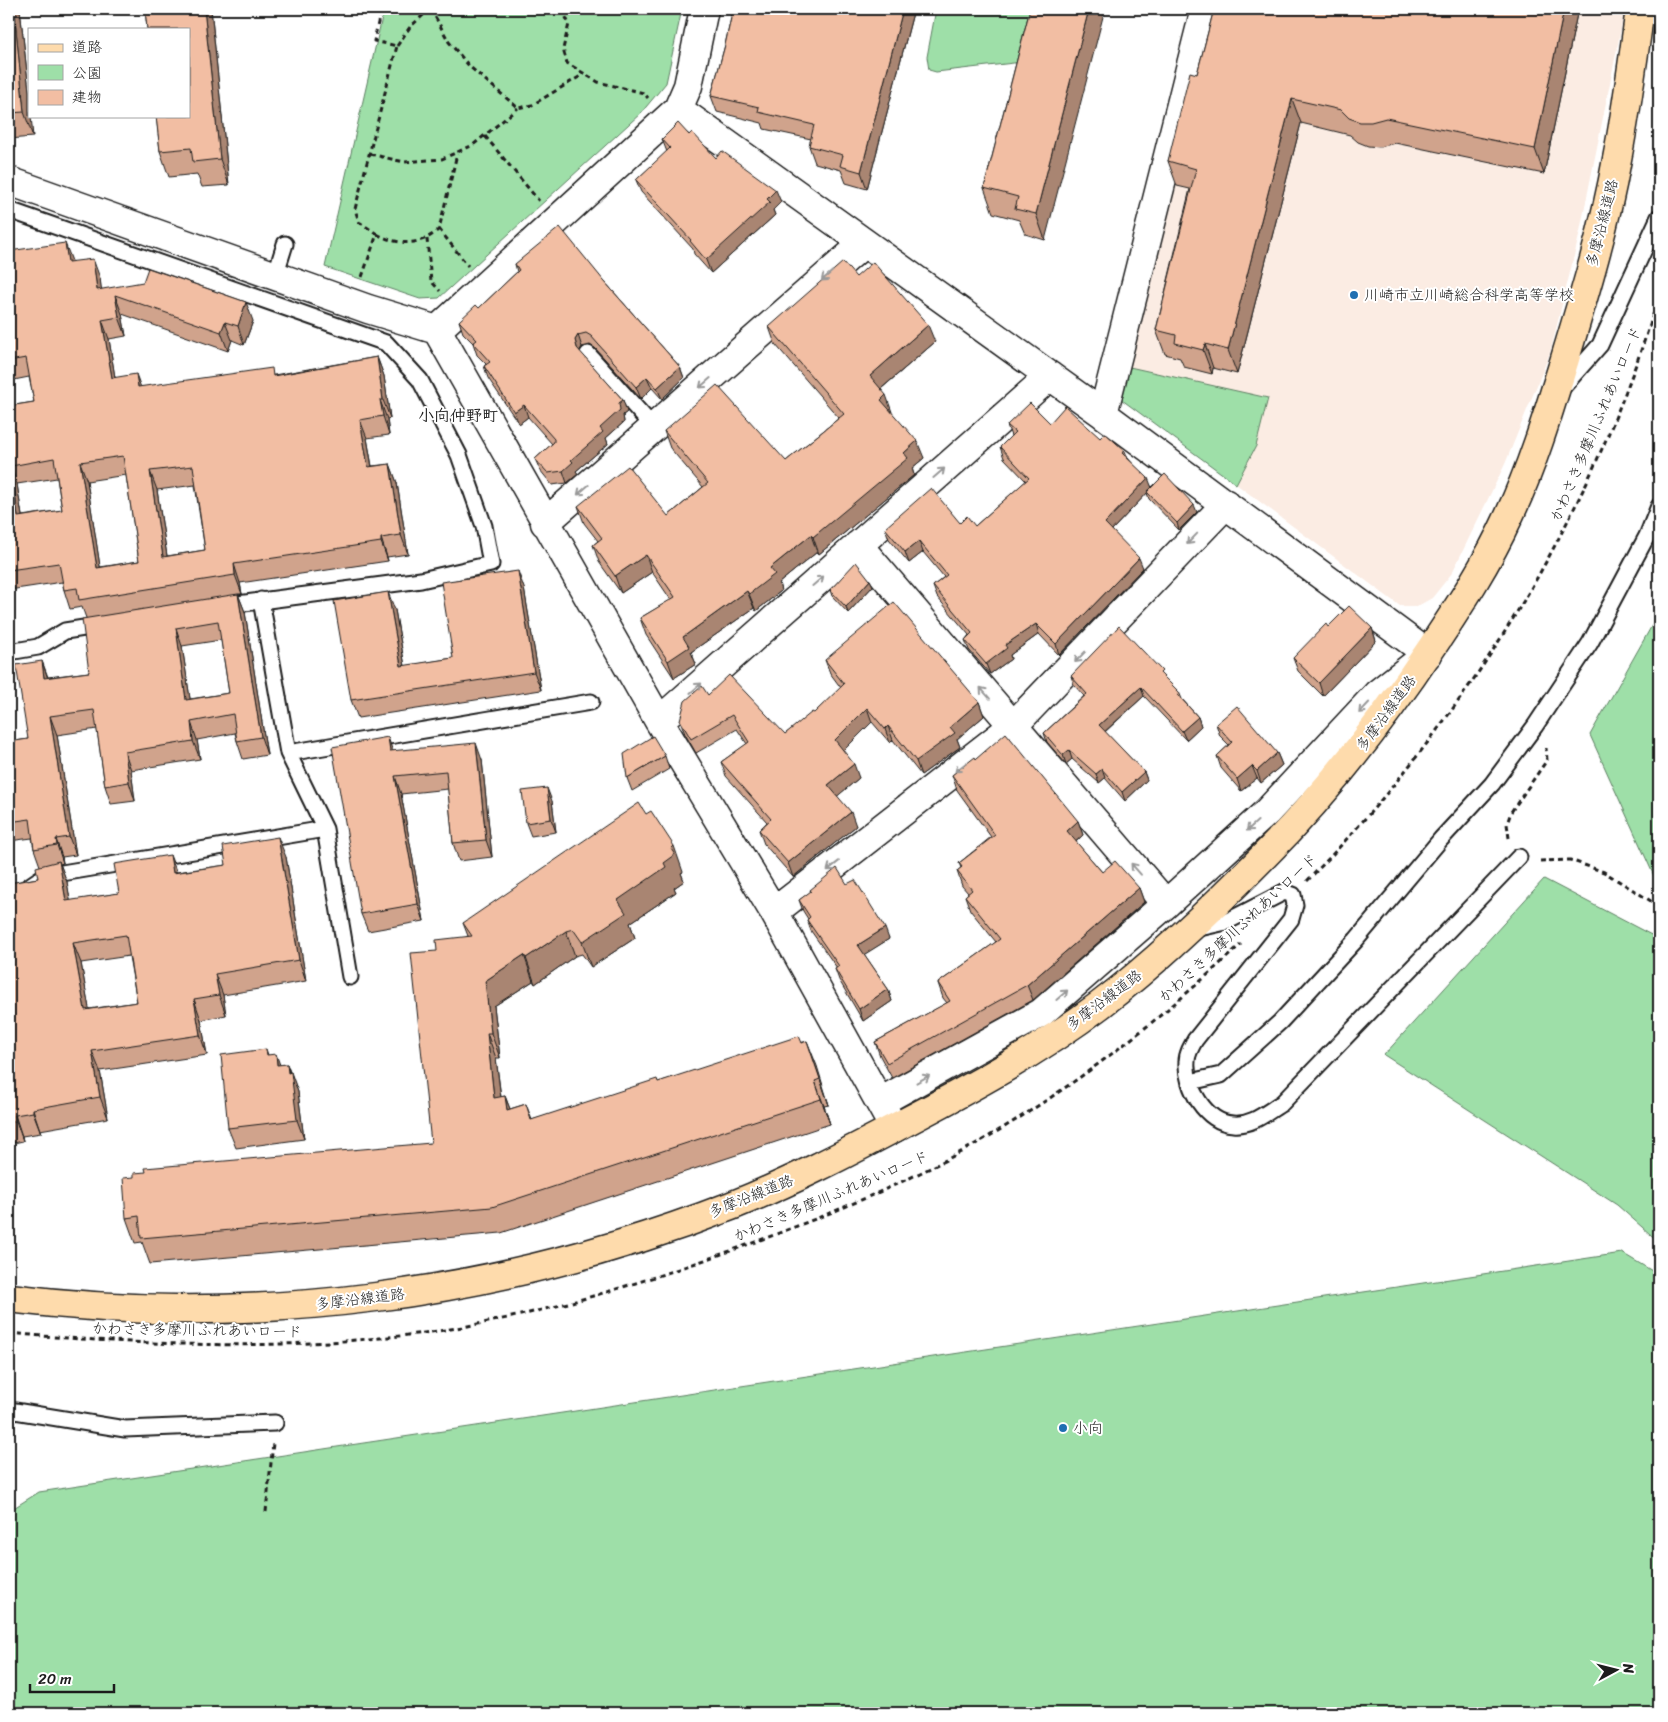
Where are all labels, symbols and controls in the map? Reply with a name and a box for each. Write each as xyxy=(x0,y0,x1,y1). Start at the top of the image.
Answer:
legend xyxy=(28,28,190,118)
text: 道路 xyxy=(72,34,102,60)
text: 公園 xyxy=(72,60,102,86)
text: 建物 xyxy=(72,84,102,110)
street label: 多摩沿線道路 xyxy=(1578,176,1626,270)
one-way arrow xyxy=(821,270,834,281)
place label: 川崎市立川崎総合科学高等学校 xyxy=(1364,282,1574,308)
marker: 川崎市立川崎総合科学高等学校 xyxy=(1348,289,1360,301)
street label: かわさき多摩川ふれあいロード xyxy=(1543,322,1649,526)
one-way arrow xyxy=(699,377,712,389)
district label: 小向仲野町 xyxy=(418,401,498,430)
one-way arrow xyxy=(933,467,946,479)
one-way arrow xyxy=(577,484,590,495)
one-way arrow xyxy=(1186,533,1198,546)
one-way arrow xyxy=(811,575,824,587)
one-way arrow xyxy=(1074,650,1086,663)
street label: 多摩沿線道路 xyxy=(1349,669,1423,757)
one-way arrow xyxy=(689,683,702,694)
one-way arrow xyxy=(979,687,990,700)
one-way arrow xyxy=(1358,702,1370,714)
one-way arrow xyxy=(955,761,968,772)
one-way arrow xyxy=(1246,820,1259,832)
street label: かわさき多摩川ふれあいロード xyxy=(1152,847,1324,1009)
one-way arrow xyxy=(826,861,839,872)
one-way arrow xyxy=(1131,863,1142,876)
street label: 多摩沿線道路 xyxy=(1060,963,1148,1037)
one-way arrow xyxy=(1055,989,1068,1001)
one-way arrow xyxy=(915,1073,930,1083)
street label: かわさき多摩川ふれあいロード xyxy=(729,1143,933,1249)
street label: 多摩沿線道路 xyxy=(704,1167,798,1225)
street label: 多摩沿線道路 xyxy=(314,1281,406,1317)
street label: かわさき多摩川ふれあいロード xyxy=(92,1315,302,1345)
place label: 小向 xyxy=(1073,1415,1103,1441)
marker: 小向 xyxy=(1057,1422,1069,1434)
north arrow xyxy=(1590,1644,1640,1694)
text: N xyxy=(1615,1661,1641,1675)
scale bar xyxy=(30,1662,114,1694)
text: 20 m xyxy=(38,1666,72,1692)

